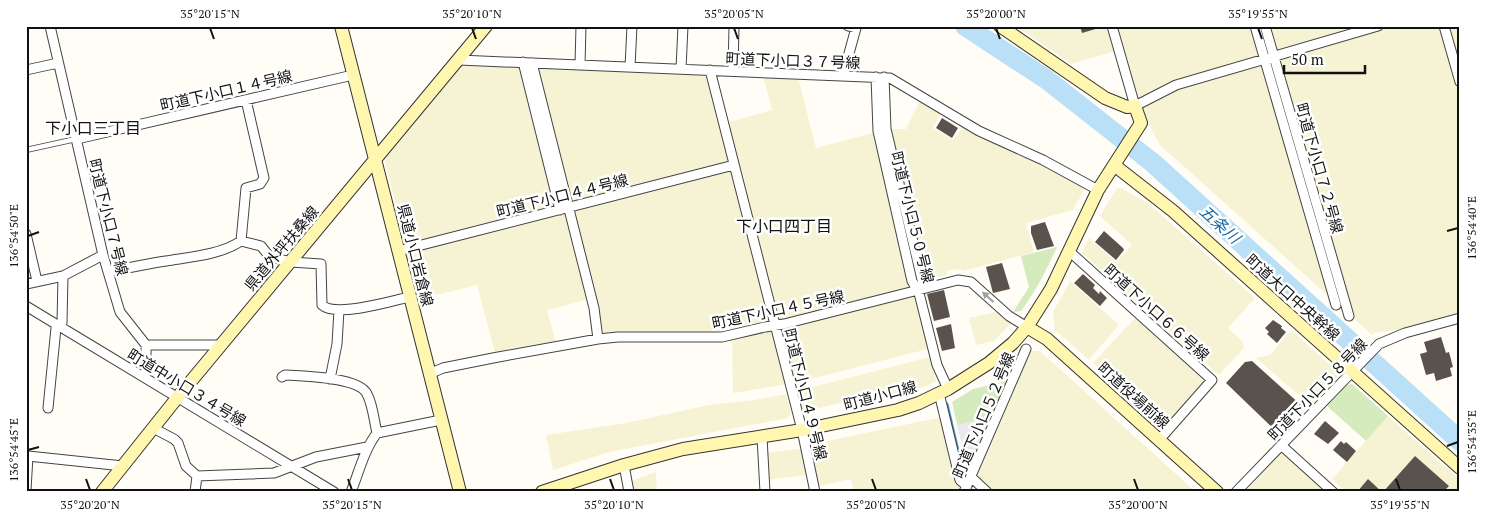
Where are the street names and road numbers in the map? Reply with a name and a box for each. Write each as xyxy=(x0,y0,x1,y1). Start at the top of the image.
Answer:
street label: 町道下小口３７号線 xyxy=(725,48,861,72)
street label: 町道下小口１４号線 xyxy=(158,65,294,115)
street label: 町道下小口７２号線 xyxy=(1292,100,1348,236)
street label: 町道下小口５０号線 xyxy=(887,149,939,285)
street label: 町道下小口７号線 xyxy=(85,156,133,278)
street label: 町道下小口４４号線 xyxy=(494,169,630,221)
street label: 県道外坪扶桑線 xyxy=(240,201,322,295)
street label: 県道小口岩倉線 xyxy=(394,202,438,308)
street label: 町道大口中央幹線 xyxy=(1242,249,1344,345)
street label: 町道下小口６６号線 xyxy=(1100,259,1214,365)
street label: 町道下小口４５号線 xyxy=(710,285,846,333)
street label: 町道下小口４９号線 xyxy=(780,326,832,462)
street label: 町道下小口５８号線 xyxy=(1263,333,1371,445)
street label: 町道中小口３４号線 xyxy=(124,344,250,430)
street label: 町道下小口５２号線 xyxy=(947,349,1019,481)
street label: 町道役場前線 xyxy=(1094,357,1174,433)
street label: 町道小口線 xyxy=(841,376,919,414)

